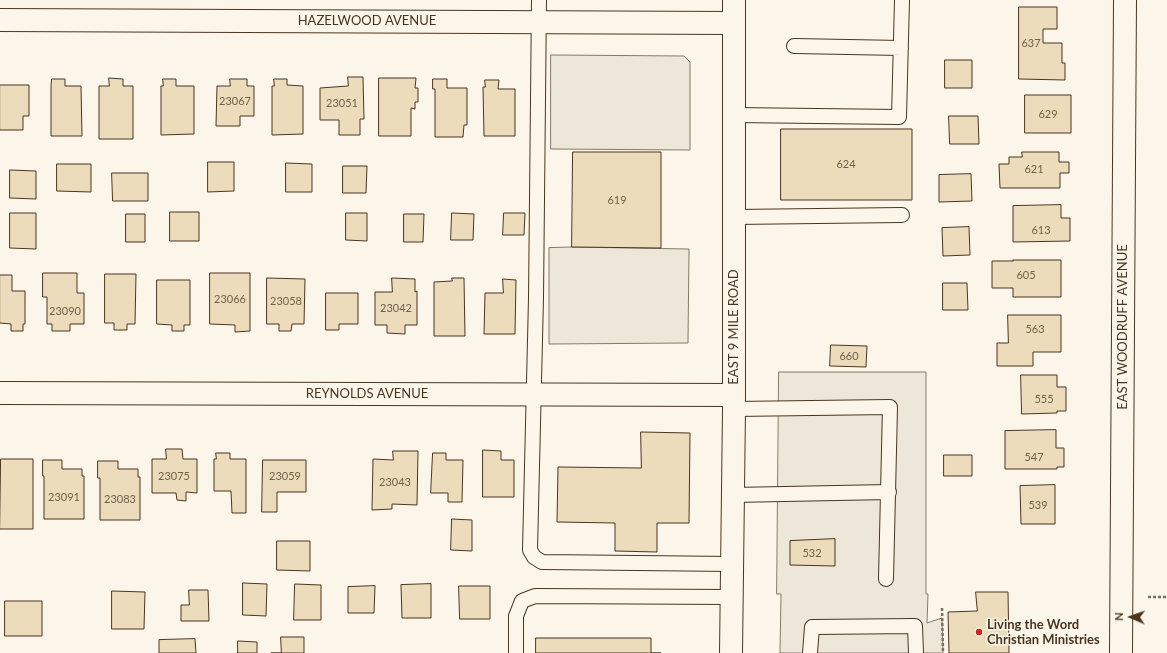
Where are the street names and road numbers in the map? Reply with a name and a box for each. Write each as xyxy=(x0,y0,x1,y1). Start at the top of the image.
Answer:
street label: HAZELWOOD AVENUE xyxy=(298,13,436,29)
street label: EAST WOODRUFF AVENUE xyxy=(1115,244,1131,410)
street label: EAST 9 MILE ROAD xyxy=(726,269,742,385)
street label: REYNOLDS AVENUE xyxy=(306,386,428,402)

